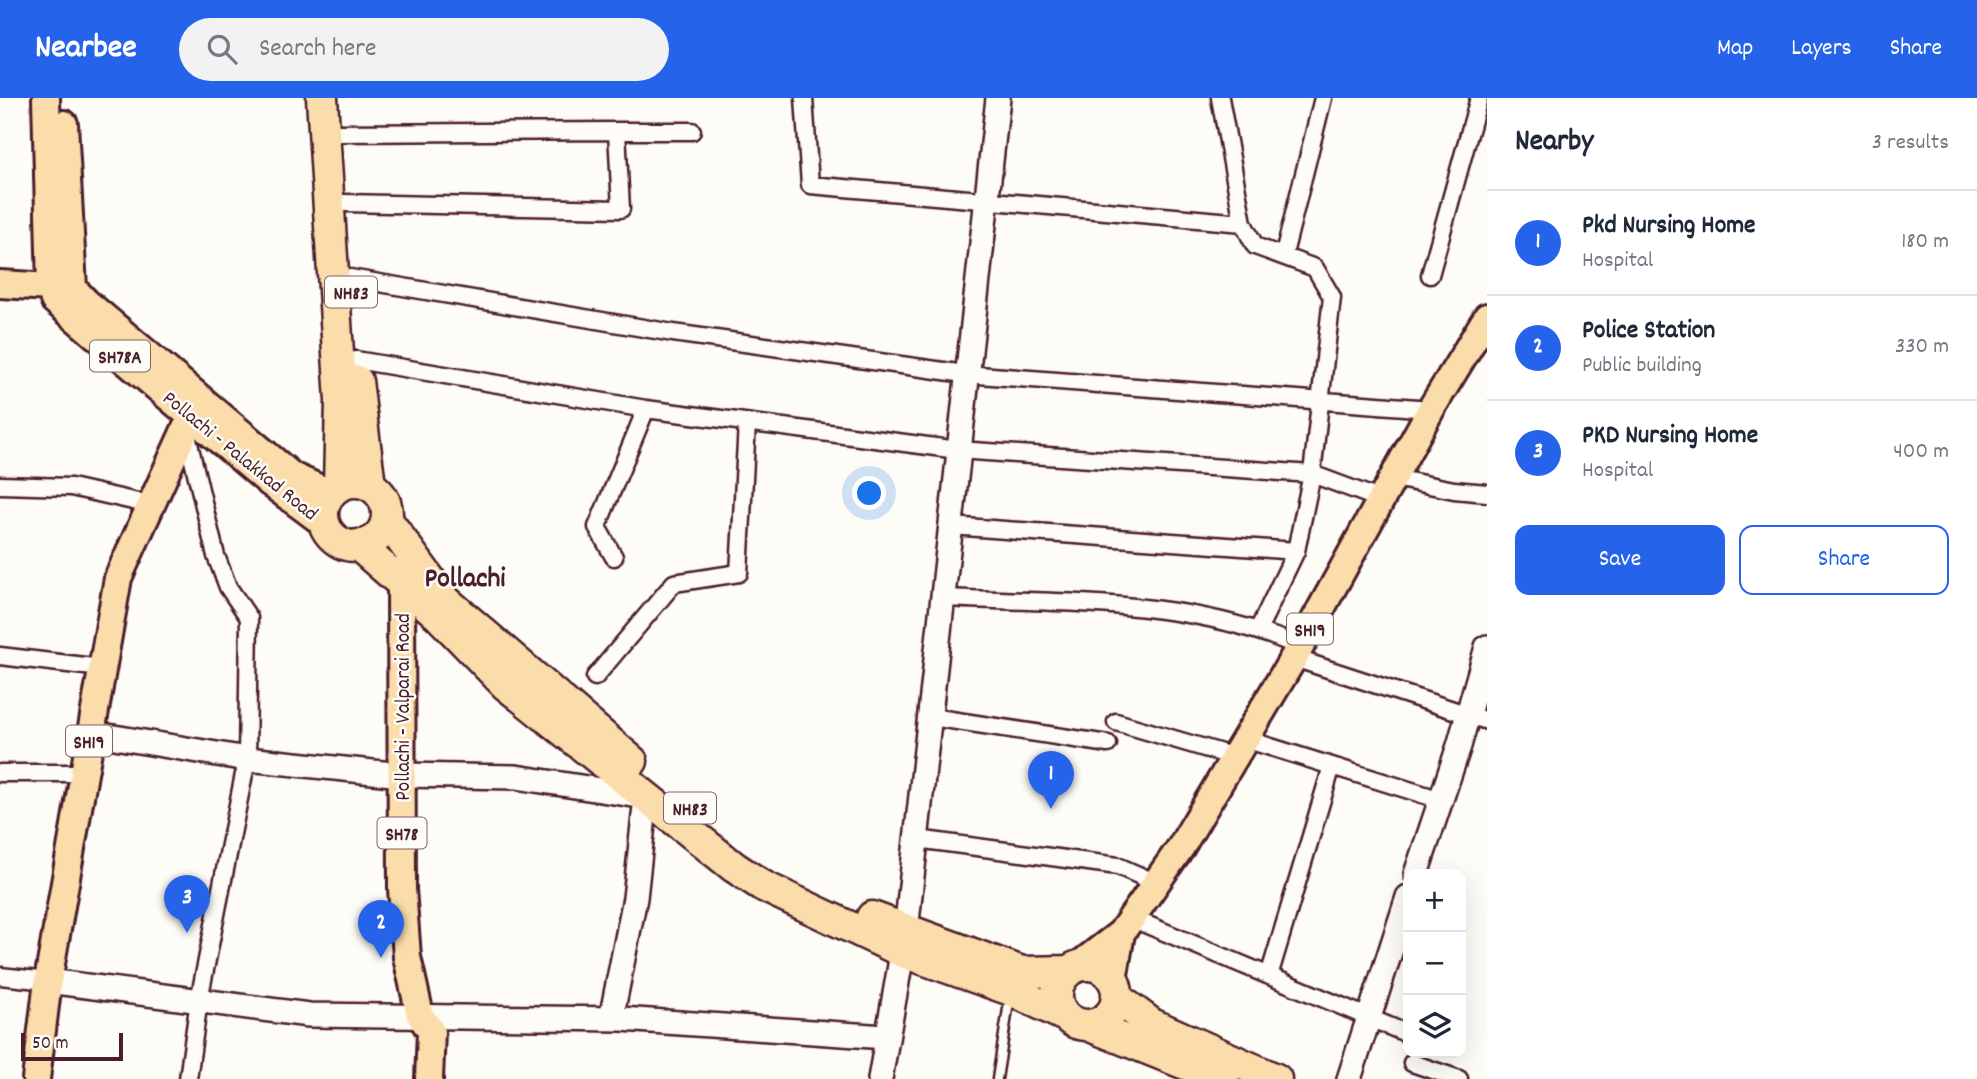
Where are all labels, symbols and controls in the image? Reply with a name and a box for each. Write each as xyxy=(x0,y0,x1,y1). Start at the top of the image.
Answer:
search box xyxy=(179,18,669,81)
text: Nearbee xyxy=(35,26,137,73)
icon: search xyxy=(203,30,241,68)
text: Search here xyxy=(259,31,376,68)
text: Map xyxy=(1717,32,1753,66)
text: Layers xyxy=(1791,32,1852,66)
text: Share xyxy=(1890,32,1942,66)
text: Nearby xyxy=(1515,122,1593,165)
text: 3 results xyxy=(1872,127,1949,160)
text: Pkd Nursing Home xyxy=(1582,208,1756,245)
text: 1 xyxy=(1535,226,1541,259)
text: 180 m xyxy=(1901,226,1949,259)
text: Hospital xyxy=(1582,245,1653,278)
road number: NH83 xyxy=(325,276,377,308)
text: Police Station xyxy=(1582,313,1715,350)
text: 2 xyxy=(1533,331,1543,364)
text: 330 m xyxy=(1895,331,1949,364)
road number: SH78A xyxy=(90,340,150,372)
text: Public building xyxy=(1582,350,1702,383)
street label: Pollachi - Palakkad Road xyxy=(155,385,323,530)
text: PKD Nursing Home xyxy=(1582,418,1758,455)
text: 3 xyxy=(1533,436,1543,469)
text: 400 m xyxy=(1893,436,1949,469)
text: Hospital xyxy=(1582,455,1653,488)
your location xyxy=(852,476,886,510)
button: Save xyxy=(1515,525,1725,595)
button: Share xyxy=(1739,525,1949,595)
district label: Pollachi xyxy=(425,561,505,601)
street label: Pollachi - Valparai Road xyxy=(390,613,420,801)
road number: SH19 xyxy=(1287,614,1333,644)
road number: SH19 xyxy=(66,726,112,756)
pin: 1 xyxy=(1028,751,1074,809)
road number: NH83 xyxy=(664,792,716,824)
road number: SH78 xyxy=(378,818,426,848)
map controls xyxy=(1403,869,1466,1058)
button: + xyxy=(1403,869,1466,932)
pin: 3 xyxy=(164,875,210,933)
pin: 2 xyxy=(358,900,404,958)
button: − xyxy=(1403,932,1466,995)
button: layers xyxy=(1403,995,1466,1058)
scale bar xyxy=(21,1030,122,1062)
text: 50 m xyxy=(32,1031,69,1058)

